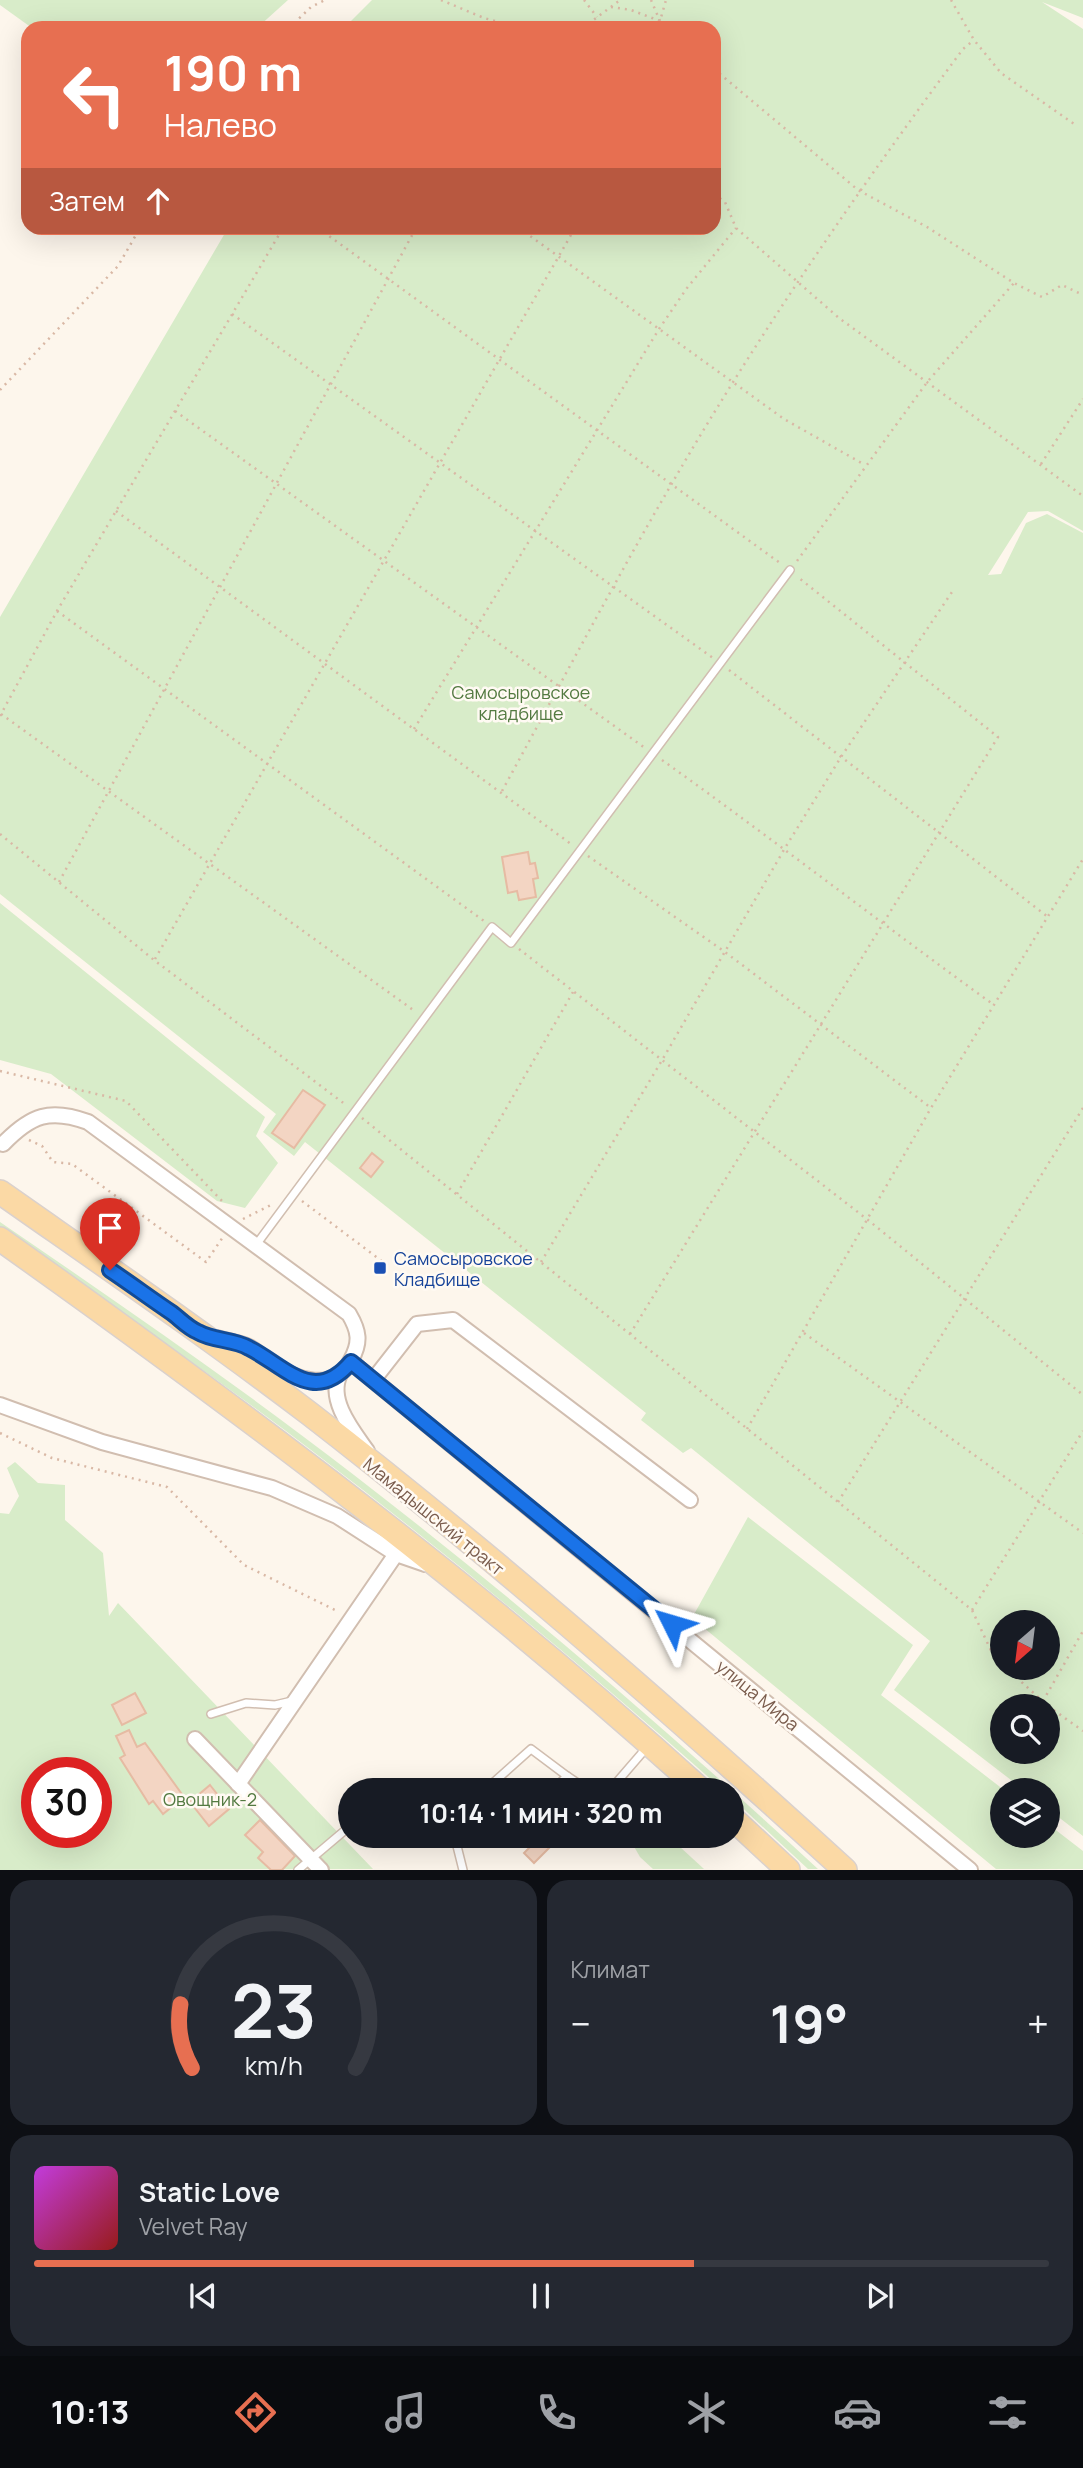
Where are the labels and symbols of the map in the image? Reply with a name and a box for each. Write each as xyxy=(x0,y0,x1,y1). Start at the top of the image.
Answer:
park label: Самосыровское кладбище xyxy=(452,680,590,725)
pin xyxy=(80,1198,140,1270)
place label: Самосыровское Кладбище xyxy=(394,1246,533,1291)
marker: Самосыровское Кладбище xyxy=(372,1260,388,1276)
street label: Мамадышский тракт xyxy=(359,1452,509,1580)
position arrow xyxy=(635,1587,709,1661)
north arrow xyxy=(990,1610,1060,1680)
street label: улица Мира xyxy=(711,1654,805,1736)
speed limit sign: 30 xyxy=(21,1757,112,1848)
park label: Овощник-2 xyxy=(163,1787,257,1811)

